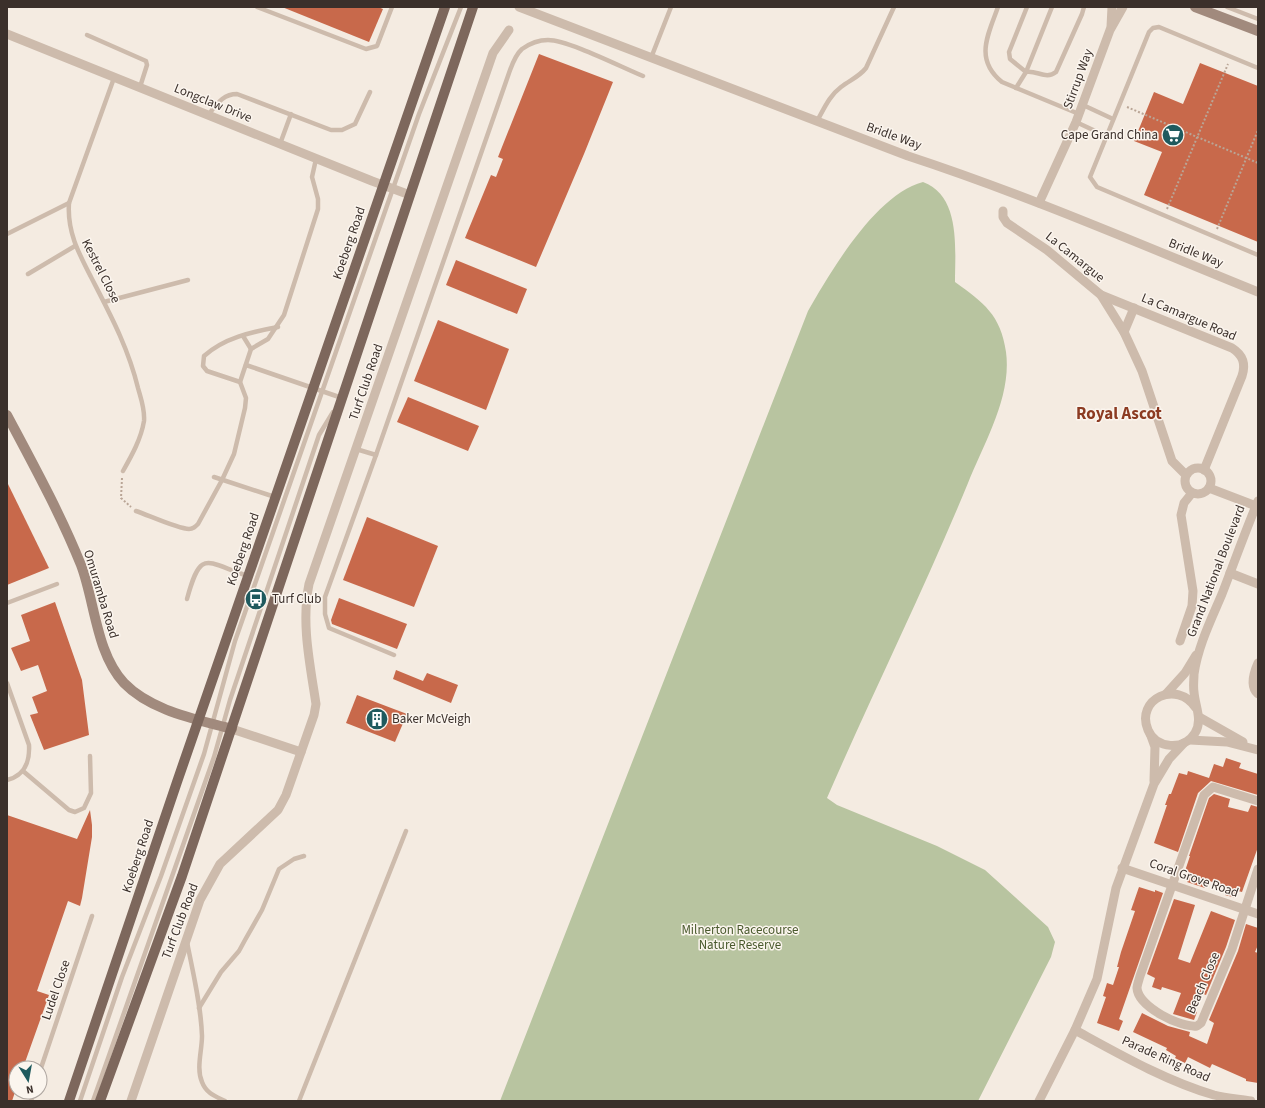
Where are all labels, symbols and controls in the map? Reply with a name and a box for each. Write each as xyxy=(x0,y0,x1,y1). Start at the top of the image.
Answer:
street label: Stirrup Way xyxy=(1059,46,1097,112)
street label: Longclaw Drive xyxy=(171,79,255,127)
street label: Bridle Way xyxy=(864,118,924,154)
supermarket icon: Cape Grand China xyxy=(1160,122,1186,148)
place label: Cape Grand China xyxy=(1061,126,1158,144)
street label: Koeberg Road xyxy=(328,204,370,282)
street label: La Camargue xyxy=(1042,228,1108,286)
street label: Bridle Way xyxy=(1166,234,1226,272)
street label: Kestrel Close xyxy=(77,236,125,306)
street label: La Camargue Road xyxy=(1139,289,1239,345)
street label: Turf Club Road xyxy=(344,341,388,423)
district label: Royal Ascot xyxy=(1076,402,1162,426)
street label: Grand National Boulevard xyxy=(1182,502,1250,640)
street label: Koeberg Road xyxy=(222,510,264,588)
street label: Omuramba Road xyxy=(79,547,123,641)
bus stop icon: Turf Club xyxy=(243,586,269,612)
place label: Turf Club xyxy=(272,590,321,608)
building icon: Baker McVeigh xyxy=(364,706,390,732)
place label: Baker McVeigh xyxy=(392,710,471,728)
street label: Koeberg Road xyxy=(118,817,158,895)
street label: Coral Grove Road xyxy=(1147,854,1241,902)
street label: Turf Club Road xyxy=(157,880,203,962)
park label: Milnerton Racecourse Nature Reserve xyxy=(681,921,799,954)
street label: Beach Close xyxy=(1182,949,1224,1017)
street label: Ludel Close xyxy=(37,958,75,1022)
street label: Parade Ring Road xyxy=(1119,1031,1213,1087)
north arrow xyxy=(8,1060,48,1100)
text: N xyxy=(25,1081,35,1097)

